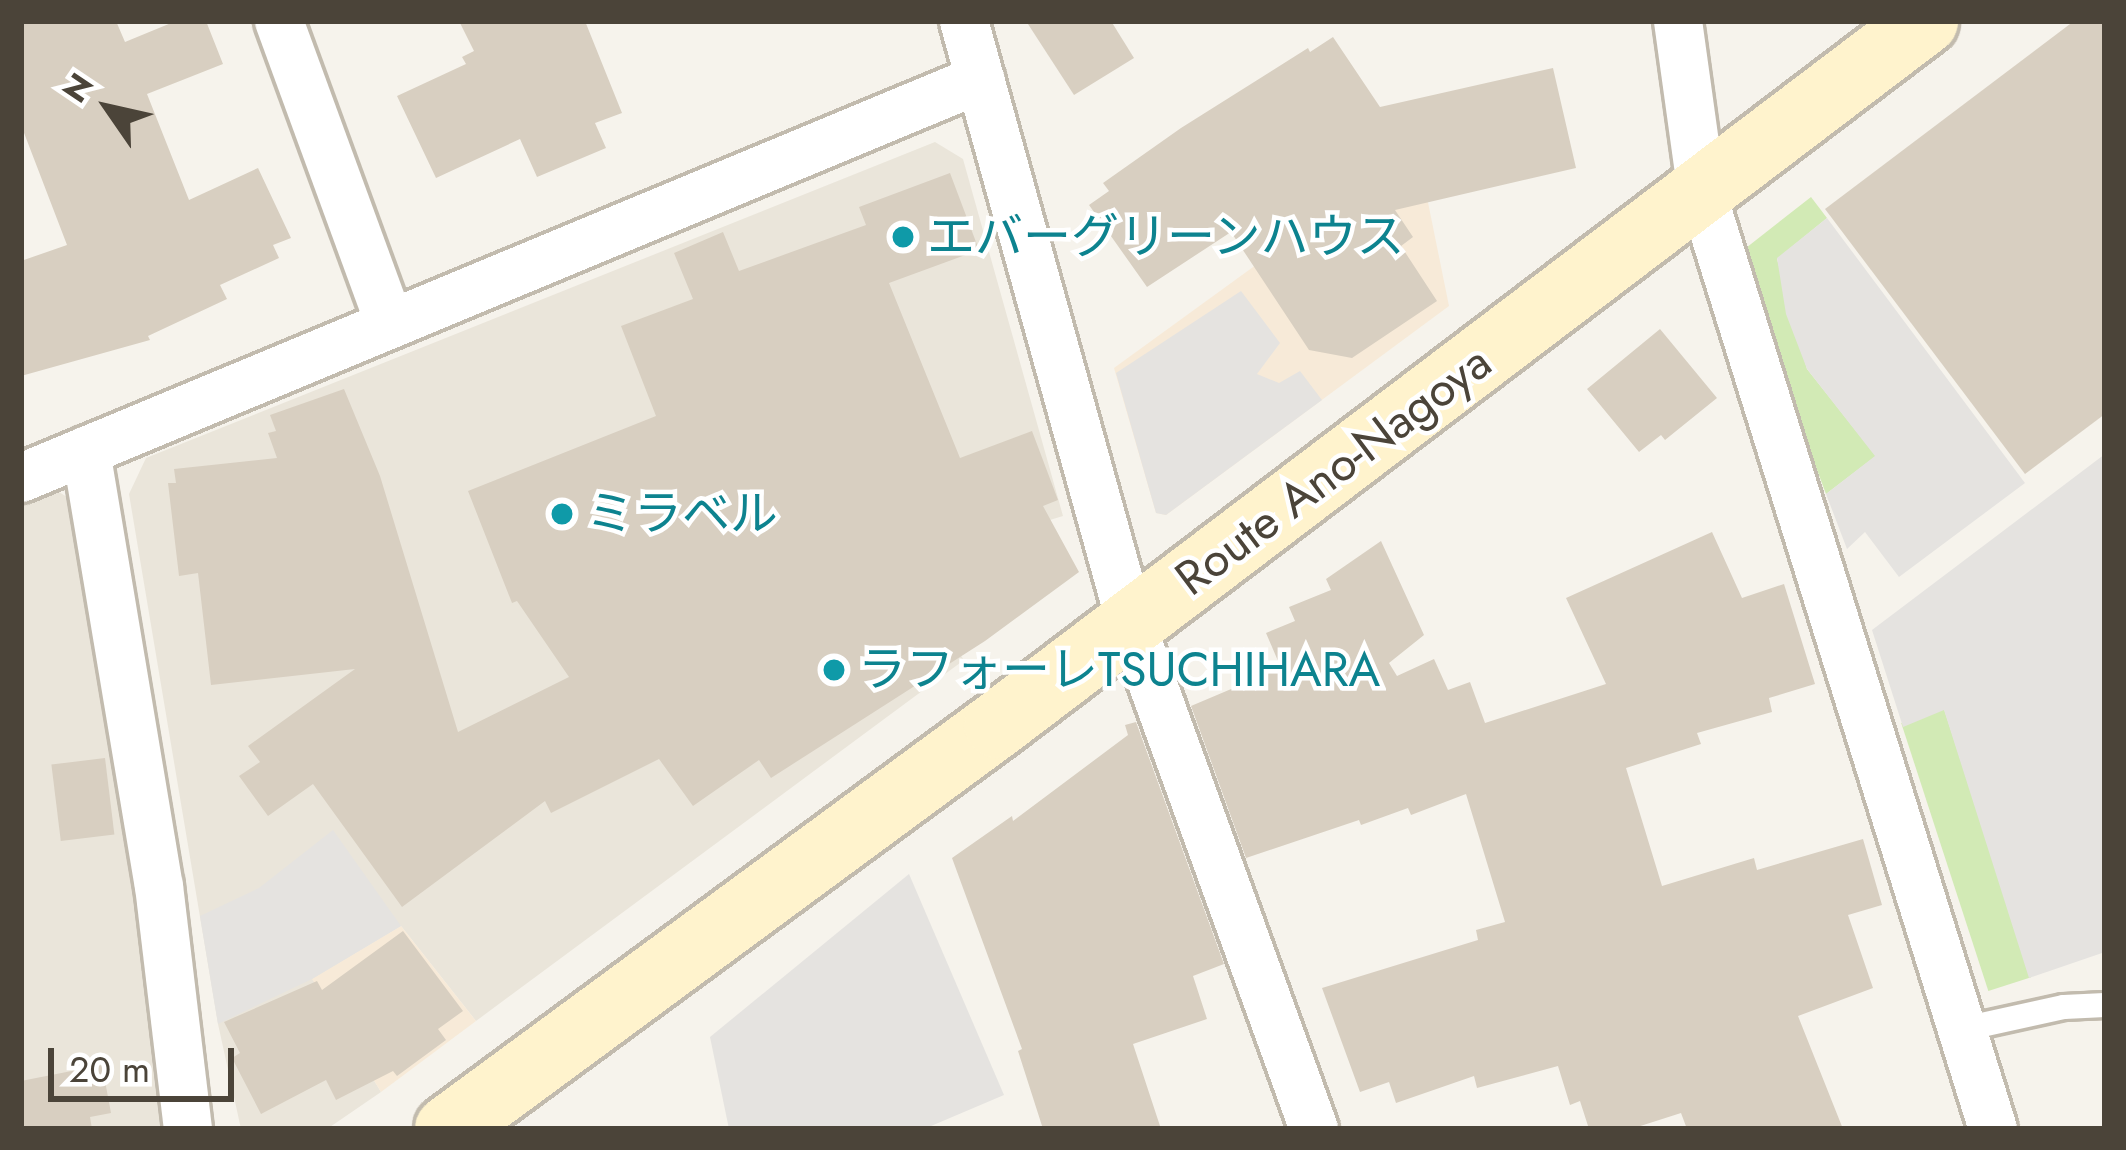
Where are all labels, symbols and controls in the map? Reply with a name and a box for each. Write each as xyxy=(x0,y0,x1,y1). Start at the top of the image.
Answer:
north arrow xyxy=(48,48,168,168)
text: N xyxy=(51,64,105,112)
place label: エバーグリーンハウス xyxy=(927,208,1407,266)
marker: エバーグリーンハウス xyxy=(890,224,916,250)
street label: Route Ano-Nagoya xyxy=(1164,333,1502,607)
place label: ミラベル xyxy=(586,485,778,543)
marker: ミラベル xyxy=(549,501,575,527)
place label: ラフォーレTSUCHIHARA xyxy=(858,641,1380,699)
marker: ラフォーレTSUCHIHARA xyxy=(821,657,847,683)
scale bar xyxy=(54,1024,240,1098)
text: 20 m xyxy=(69,1043,150,1095)

